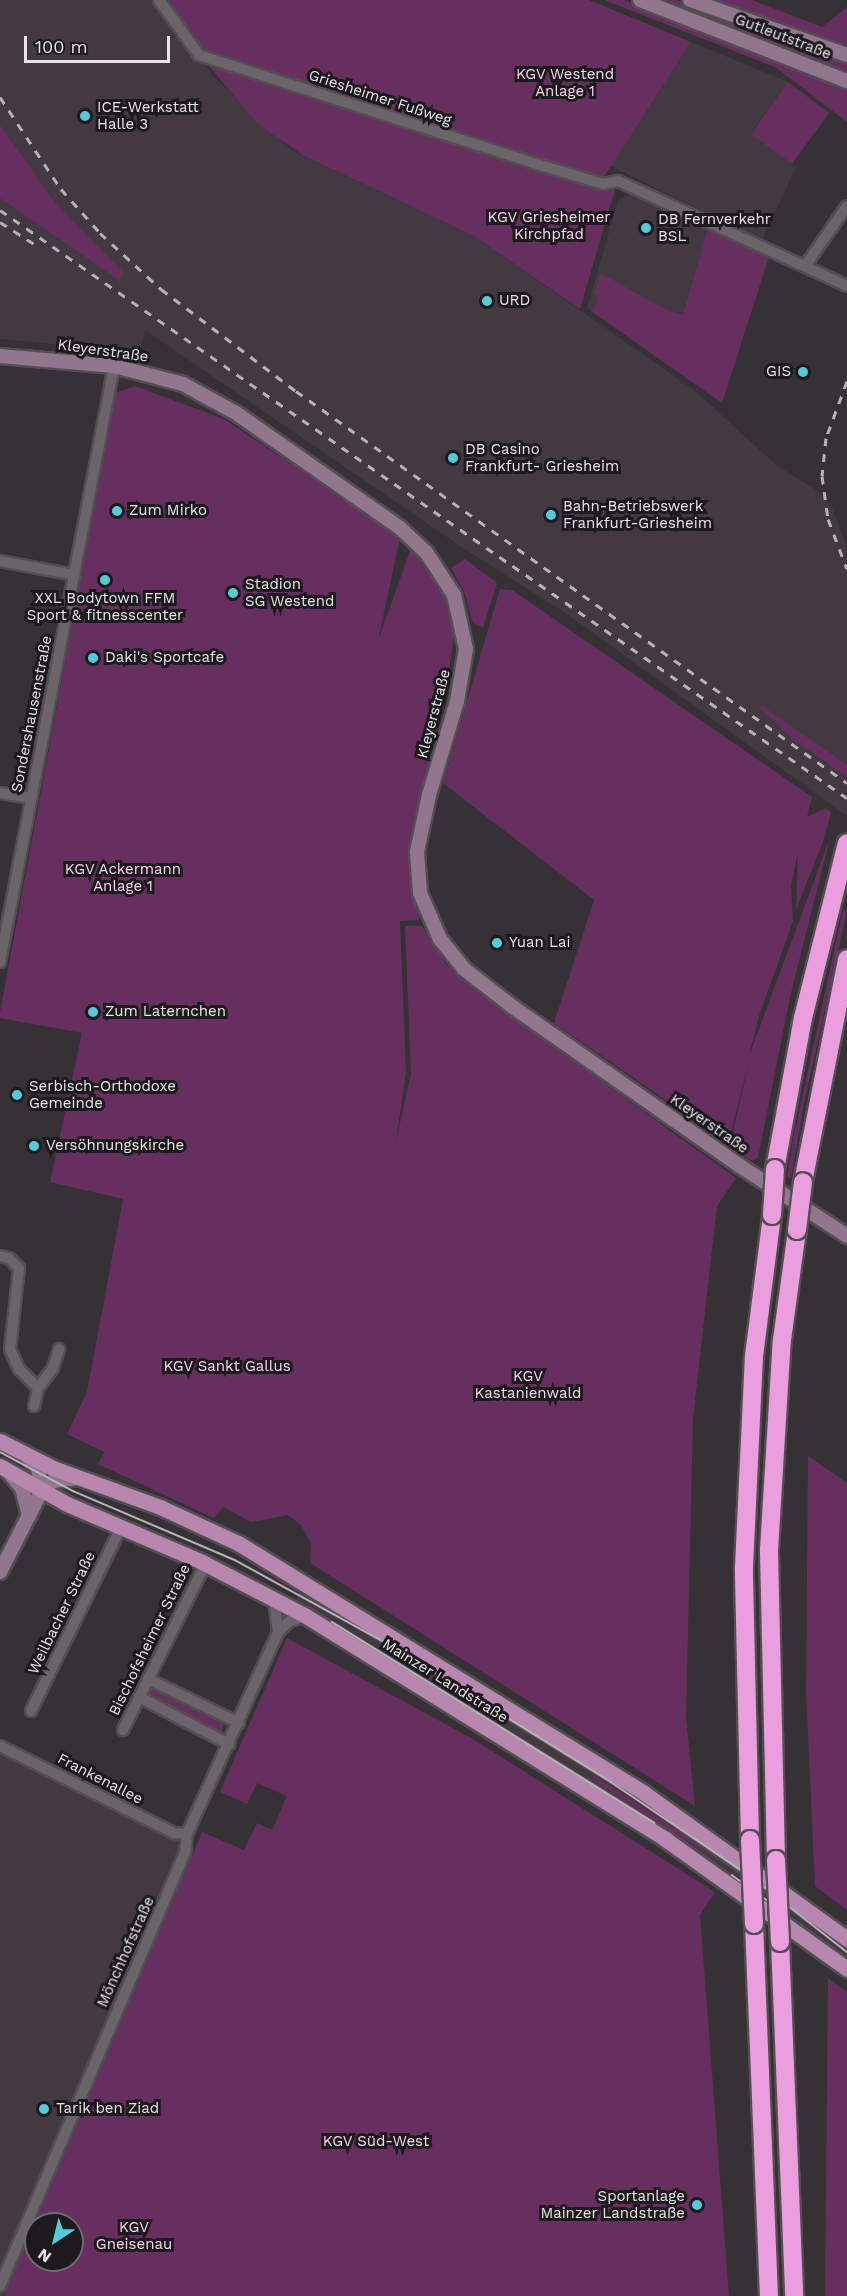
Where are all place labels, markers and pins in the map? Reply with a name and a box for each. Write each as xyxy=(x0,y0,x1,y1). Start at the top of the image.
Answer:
place label: ICE-Werkstatt Halle 3 xyxy=(97,98,199,133)
marker: ICE-Werkstatt Halle 3 xyxy=(78,109,92,123)
place label: DB Fernverkehr BSL xyxy=(658,210,771,245)
marker: DB Fernverkehr BSL xyxy=(639,221,653,235)
place label: URD xyxy=(499,292,530,310)
marker: URD xyxy=(480,294,494,308)
place label: GIS xyxy=(766,363,791,381)
marker: GIS xyxy=(796,365,810,379)
place label: DB Casino Frankfurt- Griesheim xyxy=(465,440,619,475)
marker: DB Casino Frankfurt- Griesheim xyxy=(446,451,460,465)
place label: Bahn-Betriebswerk Frankfurt-Griesheim xyxy=(563,497,712,532)
place label: Zum Mirko xyxy=(129,502,207,520)
marker: Zum Mirko xyxy=(110,504,124,518)
marker: Bahn-Betriebswerk Frankfurt-Griesheim xyxy=(544,508,558,522)
marker: XXL Bodytown FFM Sport & fitnesscenter xyxy=(98,573,112,587)
place label: Stadion SG Westend xyxy=(245,575,335,610)
marker: Stadion SG Westend xyxy=(226,586,240,600)
place label: XXL Bodytown FFM Sport & fitnesscenter xyxy=(27,589,183,624)
place label: Daki's Sportcafe xyxy=(105,649,224,667)
marker: Daki's Sportcafe xyxy=(86,651,100,665)
place label: Yuan Lai xyxy=(509,934,570,952)
marker: Yuan Lai xyxy=(490,936,504,950)
place label: Zum Laternchen xyxy=(105,1003,226,1021)
marker: Zum Laternchen xyxy=(86,1005,100,1019)
place label: Serbisch-Orthodoxe Gemeinde xyxy=(29,1077,176,1112)
marker: Serbisch-Orthodoxe Gemeinde xyxy=(10,1088,24,1102)
place label: Versöhnungskirche xyxy=(46,1137,184,1155)
marker: Versöhnungskirche xyxy=(27,1139,41,1153)
place label: Tarik ben Ziad xyxy=(56,2100,160,2118)
marker: Tarik ben Ziad xyxy=(37,2102,51,2116)
place label: Sportanlage Mainzer Landstraße xyxy=(540,2187,685,2222)
marker: Sportanlage Mainzer Landstraße xyxy=(690,2198,704,2212)

